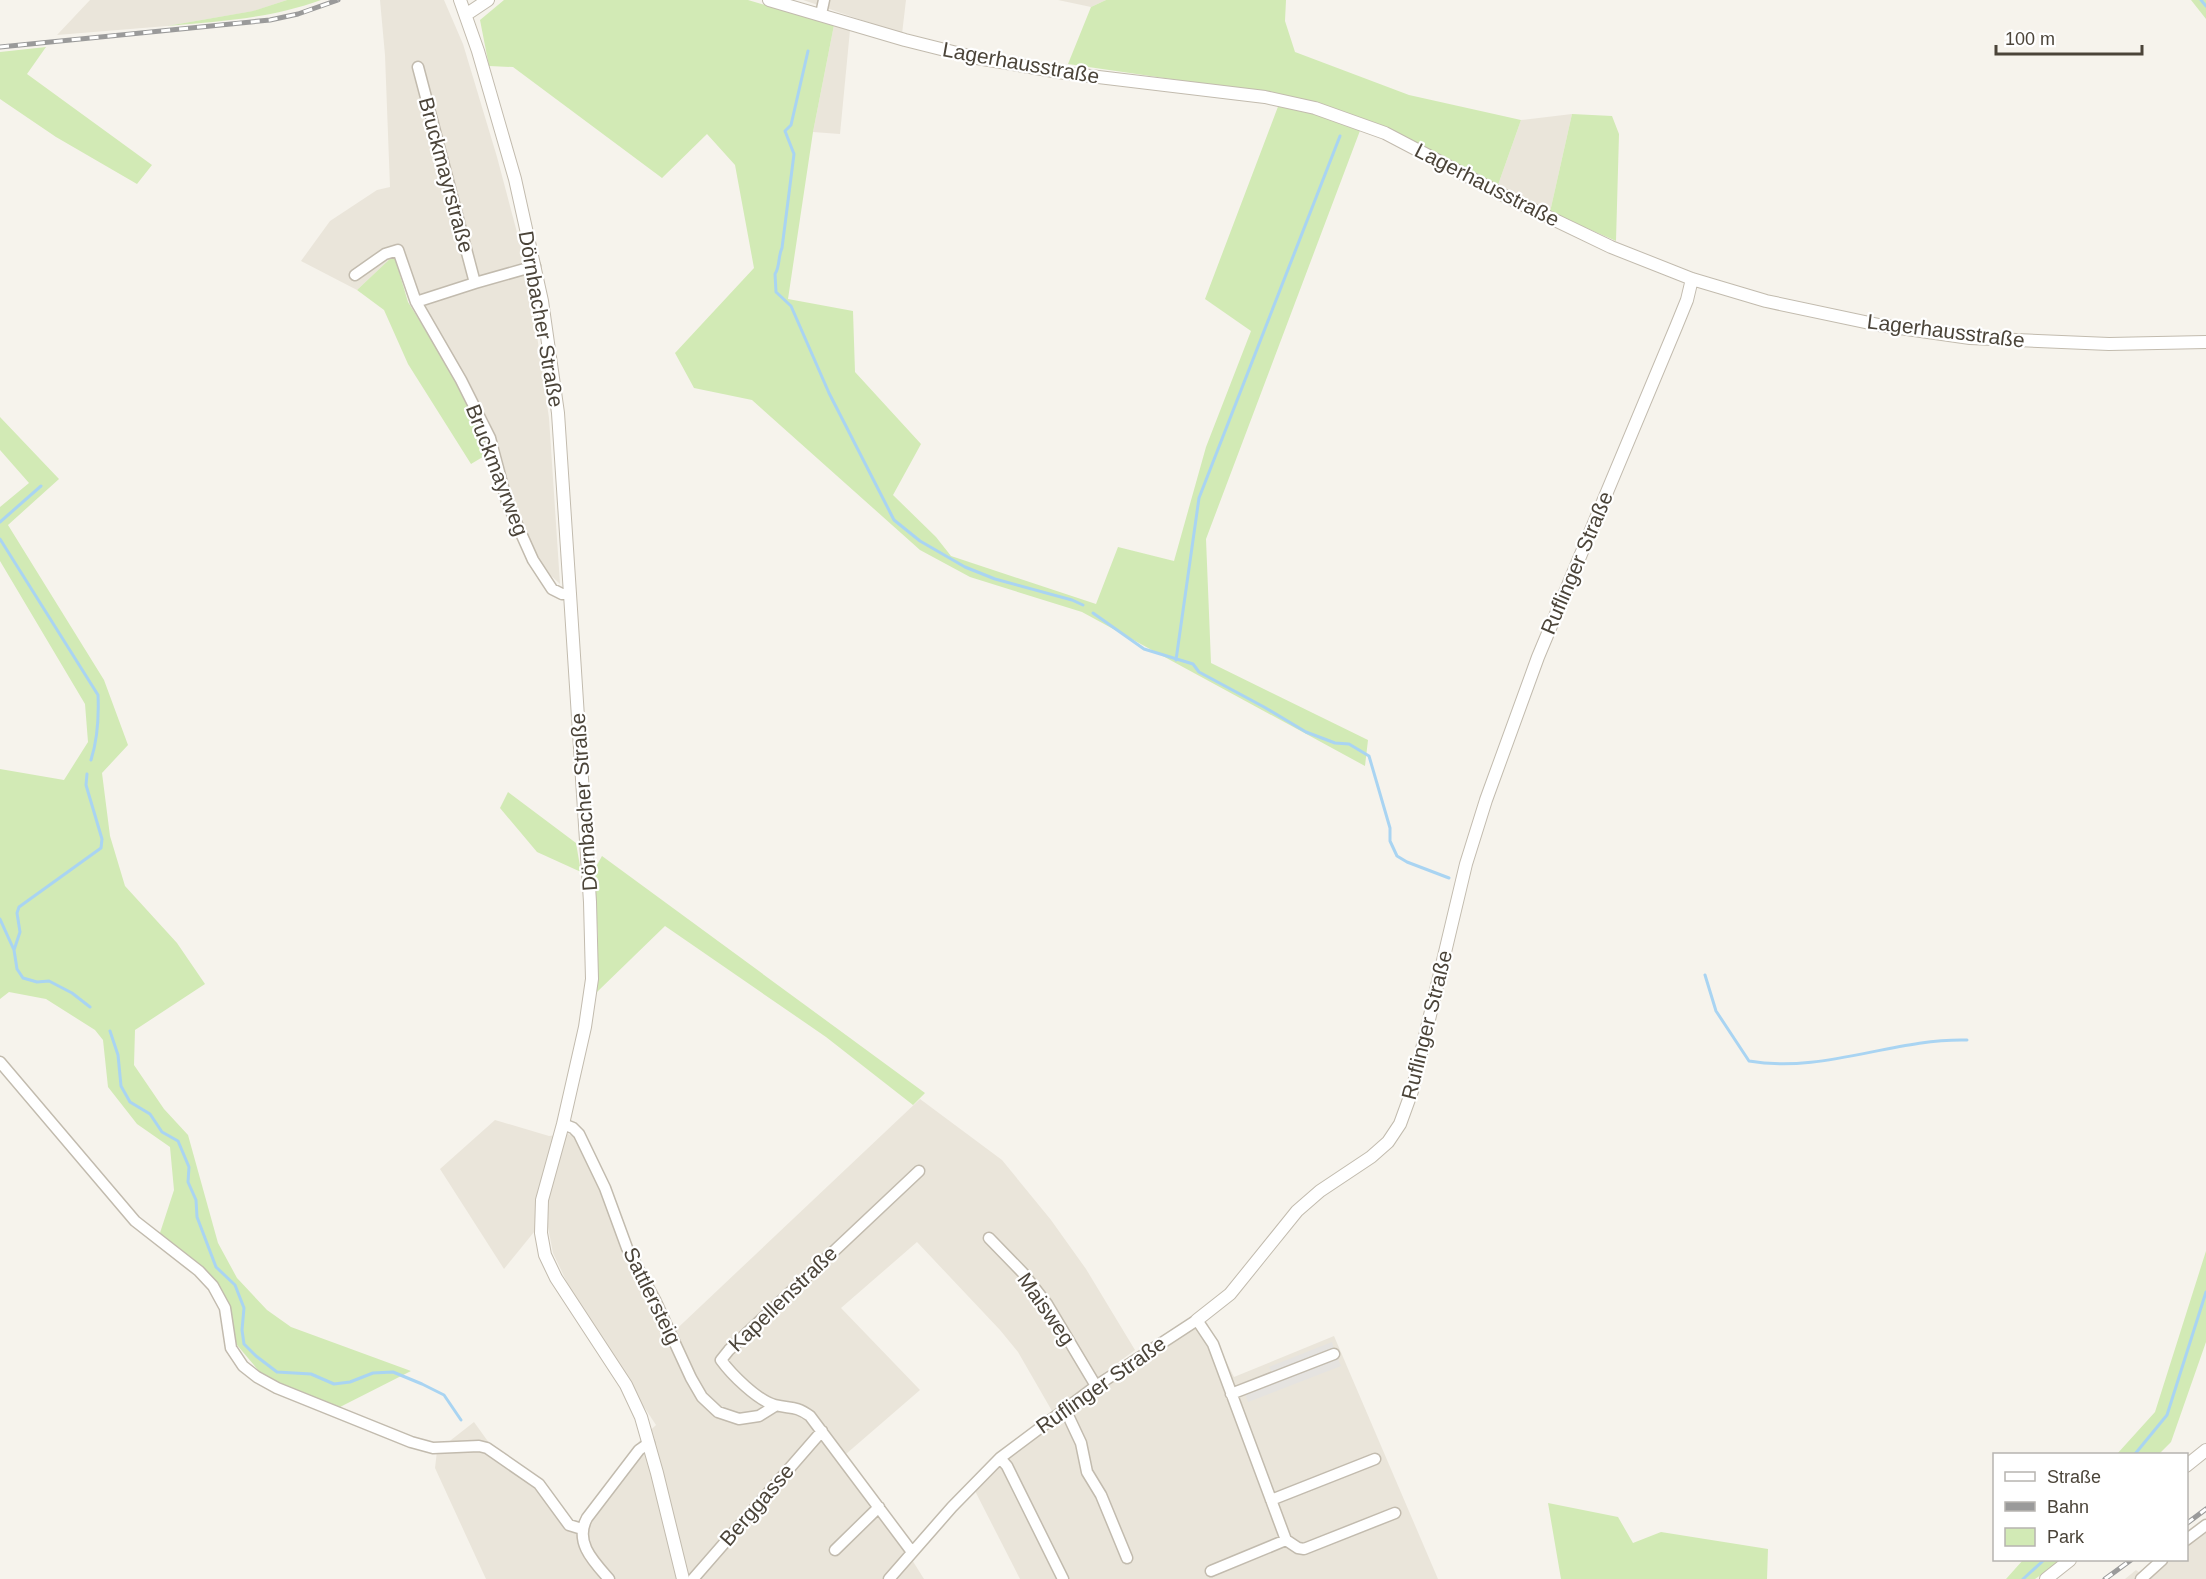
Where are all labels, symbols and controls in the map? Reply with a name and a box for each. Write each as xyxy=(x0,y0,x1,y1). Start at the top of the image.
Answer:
scale bar xyxy=(1996,18,2142,56)
text: 100 m xyxy=(2005,29,2055,49)
street label: Lagerhausstraße xyxy=(941,37,1101,88)
street label: Bruckmayrstraße xyxy=(415,95,478,255)
street label: Lagerhausstraße xyxy=(1411,138,1563,231)
street label: Dörnbacher Straße xyxy=(515,229,568,409)
street label: Lagerhausstraße xyxy=(1866,309,2026,352)
street label: Bruckmayrweg xyxy=(462,401,533,539)
street label: Ruflinger Straße xyxy=(1536,488,1617,638)
street label: Dörnbacher Straße xyxy=(566,712,601,892)
street label: Ruflinger Straße xyxy=(1397,948,1456,1102)
street label: Kapellenstraße xyxy=(724,1241,841,1356)
street label: Sattlersteig xyxy=(619,1244,686,1348)
street label: Maisweg xyxy=(1013,1268,1080,1349)
street label: Ruflinger Straße xyxy=(1031,1331,1170,1438)
legend xyxy=(1993,1453,2188,1561)
street label: Berggasse xyxy=(715,1459,798,1550)
text: Straße xyxy=(2047,1467,2101,1487)
text: Bahn xyxy=(2047,1497,2089,1517)
text: Park xyxy=(2047,1527,2085,1547)

